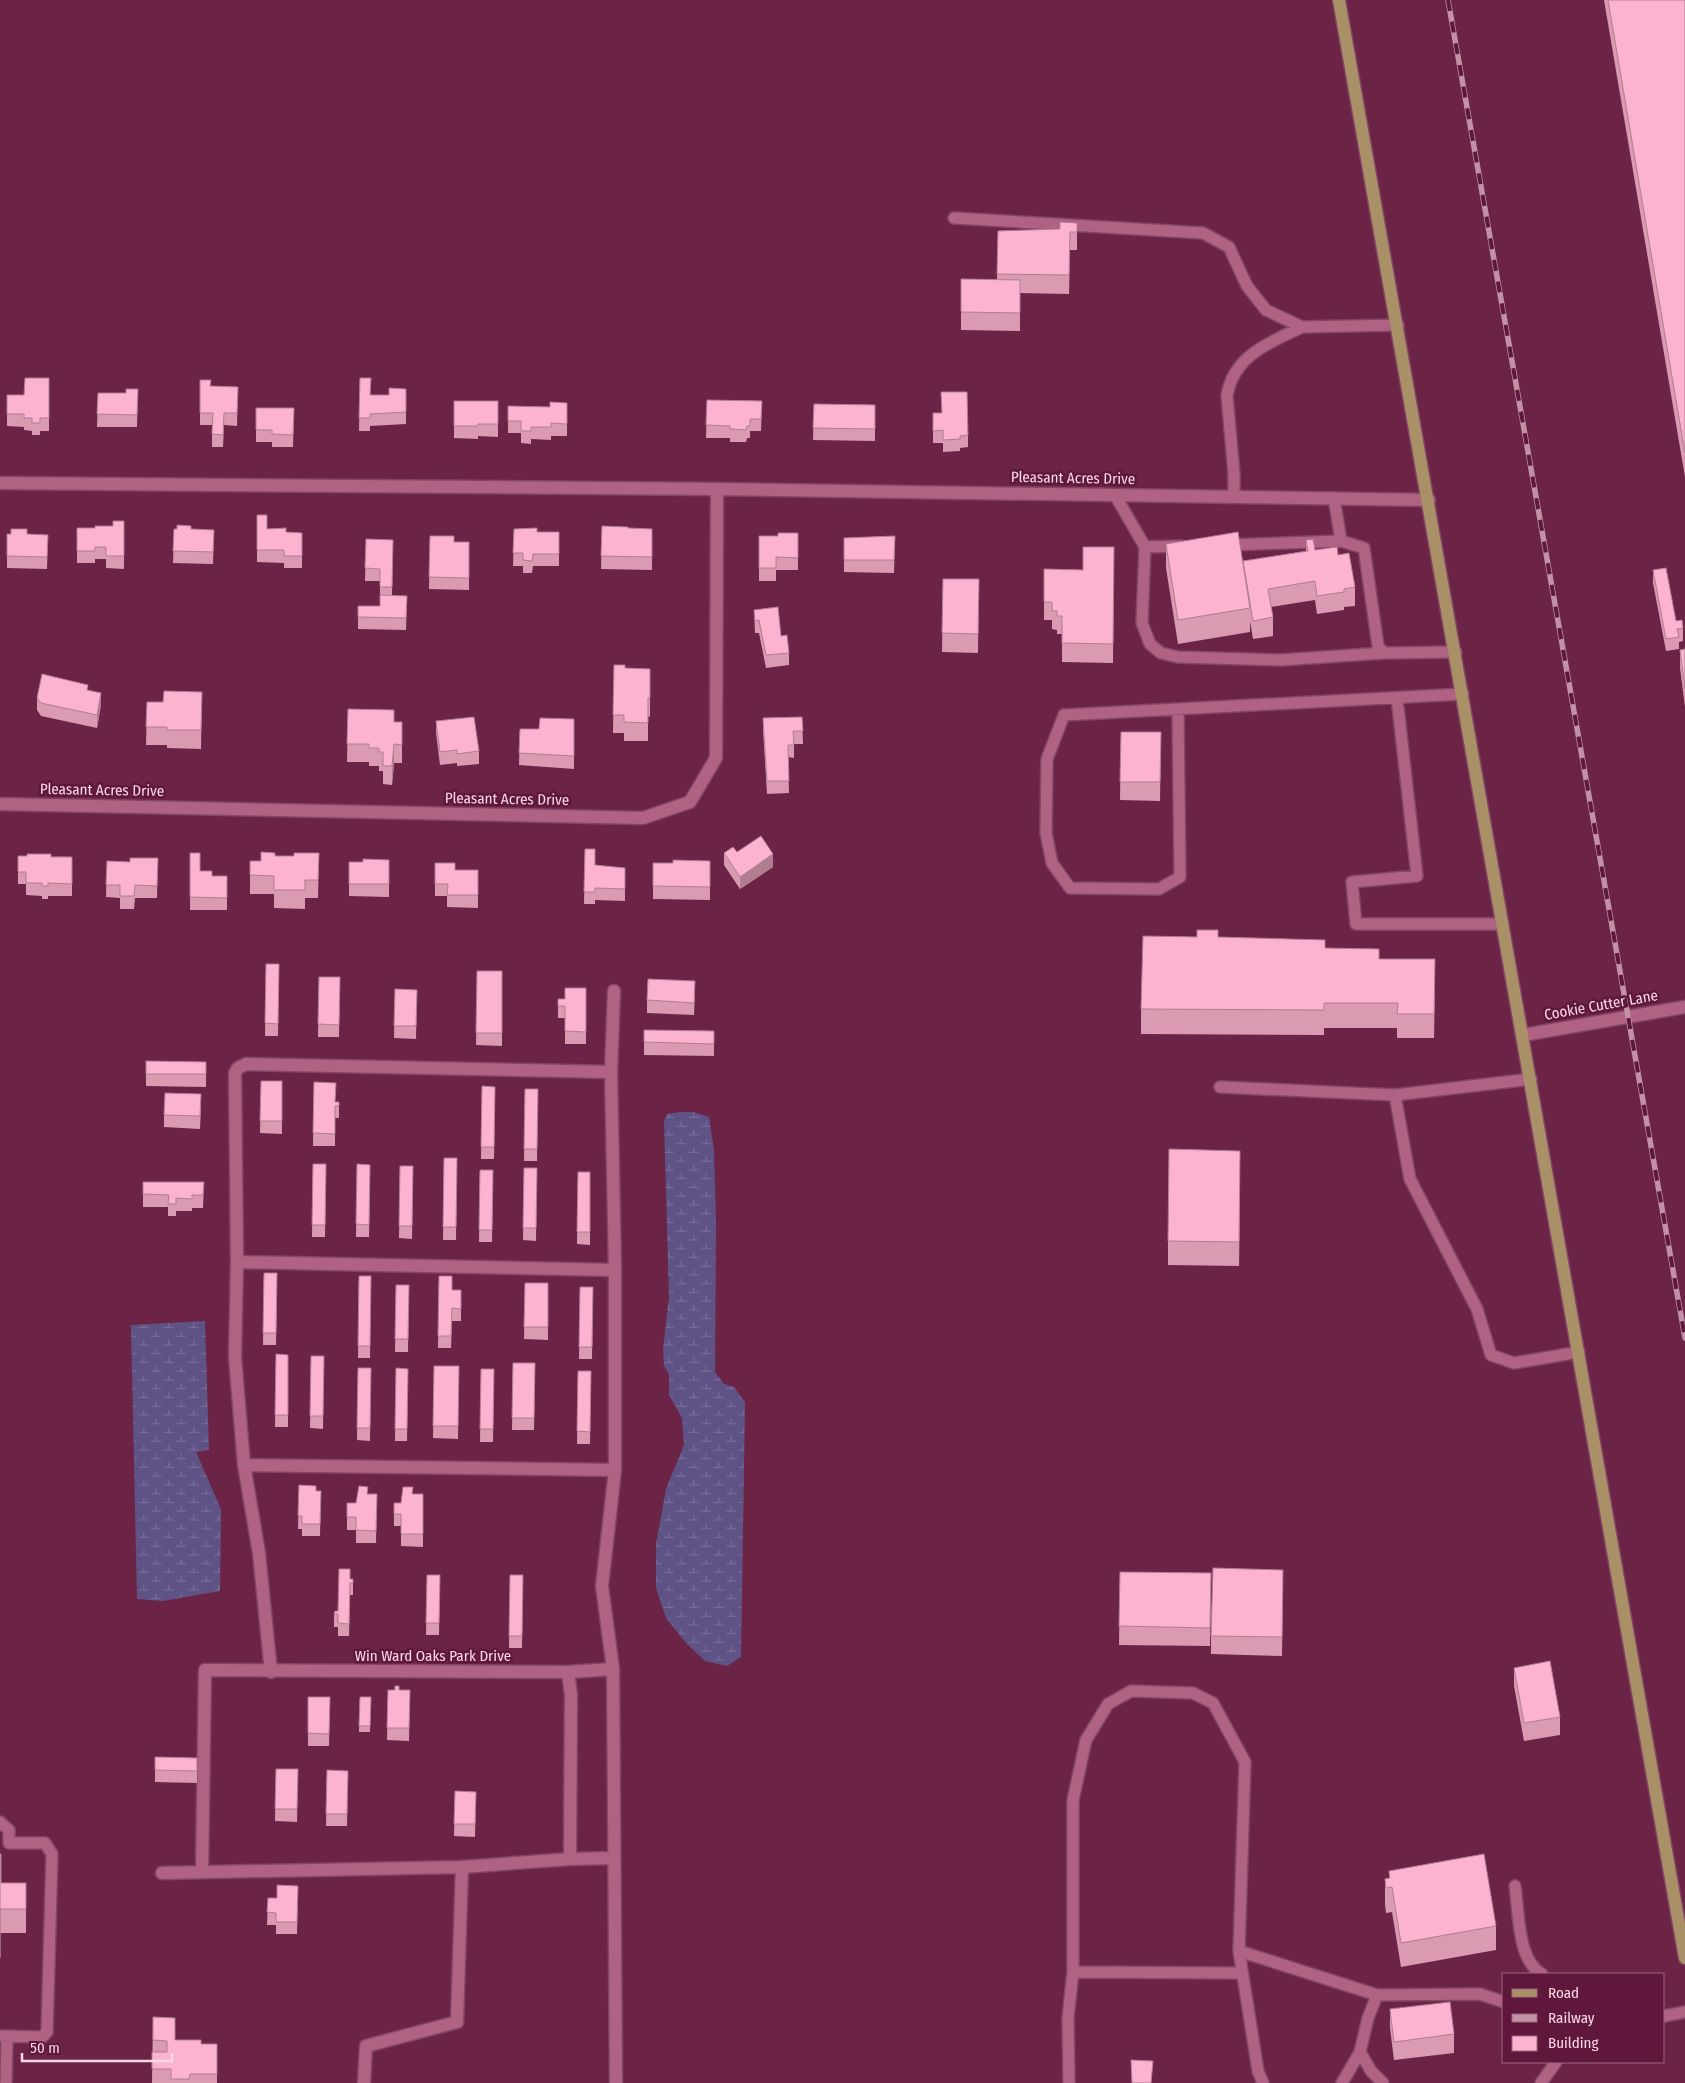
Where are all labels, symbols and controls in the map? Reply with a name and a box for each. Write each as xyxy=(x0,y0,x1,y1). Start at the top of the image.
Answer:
street label: Pleasant Acres Drive xyxy=(1011,468,1135,488)
street label: Pleasant Acres Drive xyxy=(40,780,164,800)
street label: Pleasant Acres Drive xyxy=(445,789,569,809)
street label: Cookie Cutter Lane xyxy=(1543,986,1659,1024)
street label: Win Ward Oaks Park Drive xyxy=(355,1647,511,1665)
legend xyxy=(1502,1973,1665,2063)
text: Road xyxy=(1548,1984,1579,2002)
text: Railway xyxy=(1548,2009,1595,2027)
scale bar xyxy=(22,2030,172,2062)
text: Building xyxy=(1548,2034,1599,2052)
text: 50 m xyxy=(30,2039,60,2057)

